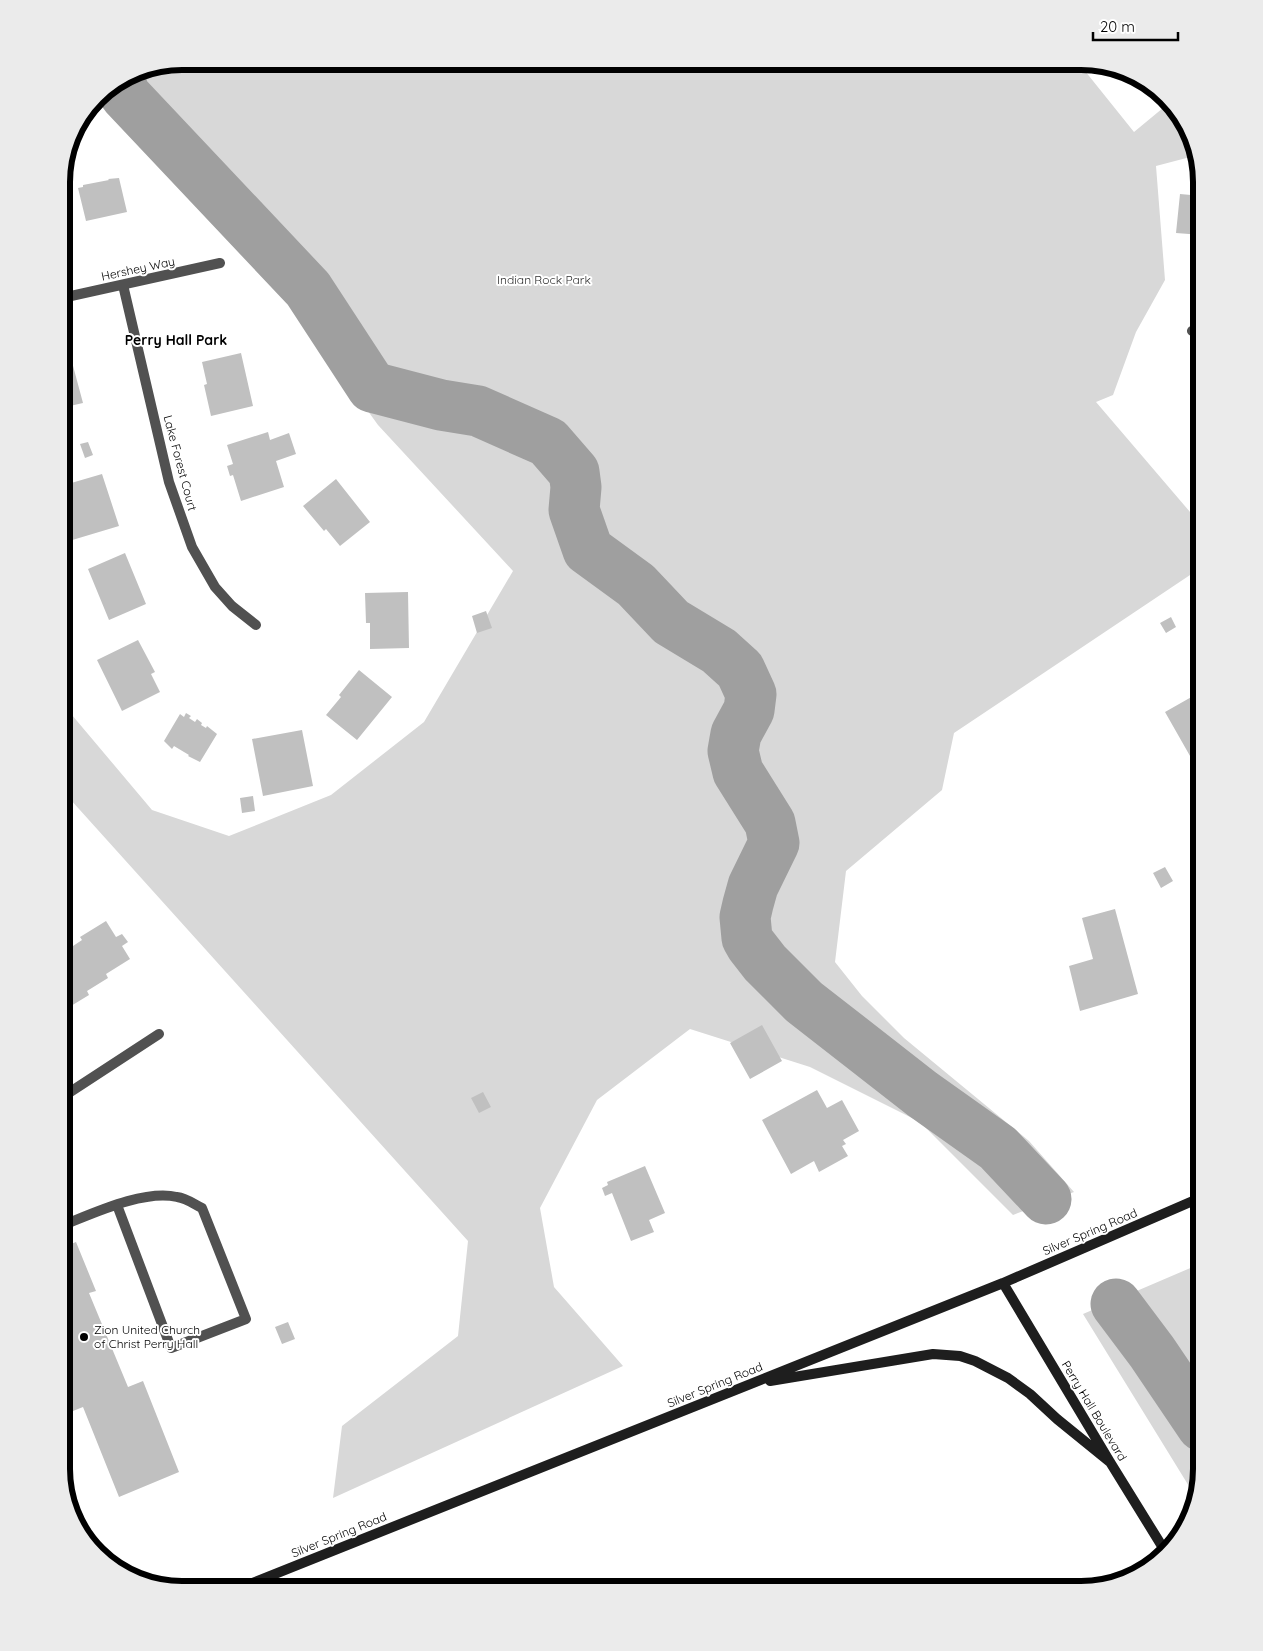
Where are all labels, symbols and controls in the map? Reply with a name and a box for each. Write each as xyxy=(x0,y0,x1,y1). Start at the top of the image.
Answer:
scale bar xyxy=(1093,10,1178,42)
text: 20 m xyxy=(1100,17,1135,36)
street label: Hershey Way xyxy=(100,253,176,284)
park label: Indian Rock Park xyxy=(497,272,591,287)
district label: Perry Hall Park xyxy=(125,331,227,349)
street label: Lake Forest Court xyxy=(160,413,200,512)
street label: Silver Spring Road xyxy=(1040,1205,1139,1258)
place label: Zion United Church of Christ Perry Hall xyxy=(94,1322,200,1351)
marker: Zion United Church of Christ Perry Hall xyxy=(78,1331,90,1343)
street label: Perry Hall Boulevard xyxy=(1059,1358,1130,1464)
street label: Silver Spring Road xyxy=(665,1359,765,1410)
street label: Silver Spring Road xyxy=(289,1509,389,1560)

